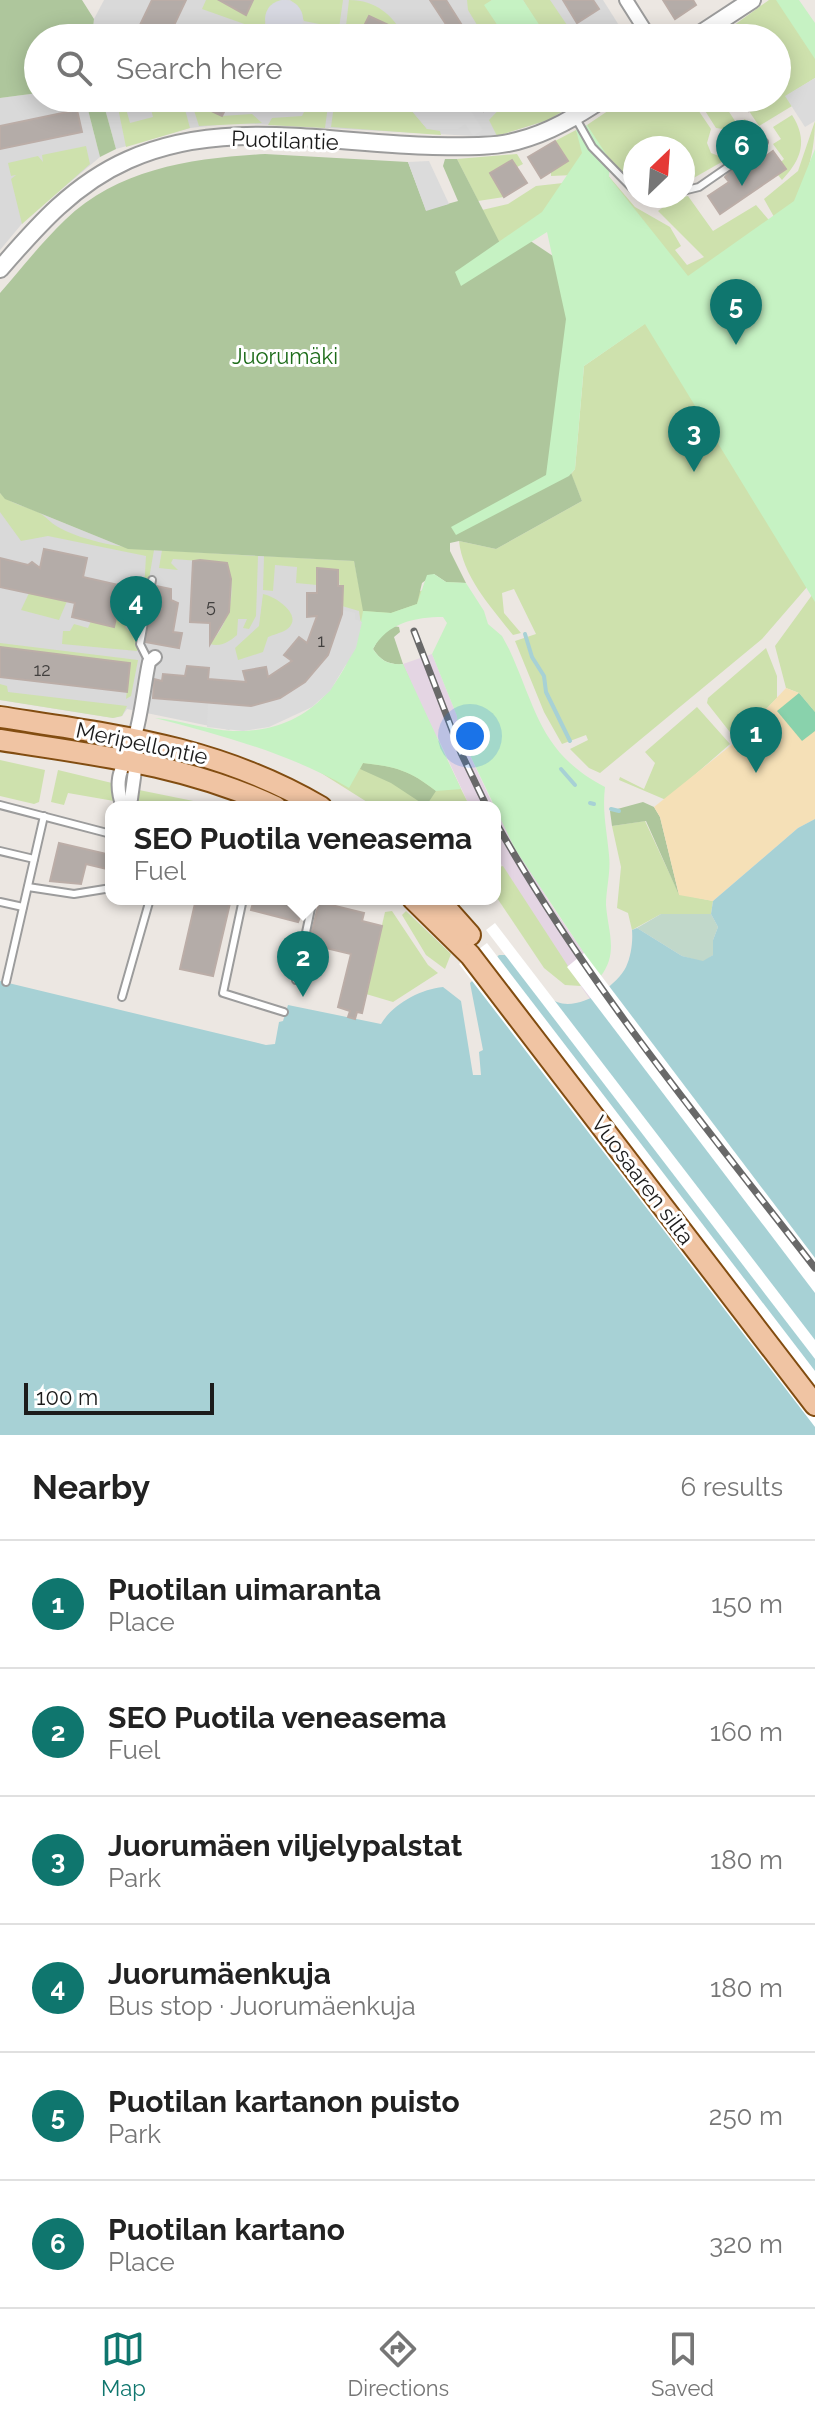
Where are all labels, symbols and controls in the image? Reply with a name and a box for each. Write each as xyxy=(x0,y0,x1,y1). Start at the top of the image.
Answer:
search box xyxy=(24,24,791,112)
icon: search xyxy=(52,46,96,90)
text: Search here xyxy=(116,51,283,86)
pin: 6 xyxy=(716,120,768,186)
street label: Puotilantie xyxy=(231,125,339,155)
north arrow xyxy=(623,136,695,208)
pin: 5 xyxy=(710,279,762,345)
park label: Juorumäki xyxy=(232,343,338,369)
pin: 3 xyxy=(668,406,720,472)
pin: 4 xyxy=(110,576,162,642)
house number: 5 xyxy=(206,595,216,616)
house number: 1 xyxy=(317,630,325,651)
house number: 12 xyxy=(33,659,51,680)
pin: 1 xyxy=(730,707,782,773)
street label: Meripellontie xyxy=(74,716,210,770)
your location xyxy=(450,716,490,756)
popup xyxy=(105,801,501,905)
text: SEO Puotila veneasema xyxy=(134,821,472,856)
text: Fuel xyxy=(134,856,186,886)
pin: 2 xyxy=(277,931,329,997)
street label: Vuosaaren silta xyxy=(586,1111,700,1249)
scale bar xyxy=(24,1379,214,1415)
text: 100 m xyxy=(36,1384,98,1410)
text: Nearby xyxy=(32,1467,150,1507)
text: 6 results xyxy=(680,1472,783,1502)
text: Puotilan uimaranta xyxy=(108,1572,381,1607)
text: 1 xyxy=(52,1589,64,1619)
text: 150 m xyxy=(711,1589,783,1619)
text: Place xyxy=(108,1607,175,1637)
text: SEO Puotila veneasema xyxy=(108,1700,447,1735)
text: 2 xyxy=(51,1717,65,1747)
text: 160 m xyxy=(710,1717,783,1747)
text: Fuel xyxy=(108,1735,160,1765)
text: Juorumäen viljelypalstat xyxy=(108,1828,462,1863)
text: 3 xyxy=(51,1845,65,1875)
text: 180 m xyxy=(710,1845,783,1875)
text: Park xyxy=(108,1863,161,1893)
text: Juorumäenkuja xyxy=(108,1956,331,1991)
text: 4 xyxy=(51,1973,65,2003)
text: 180 m xyxy=(710,1973,783,2003)
text: Bus stop · Juorumäenkuja xyxy=(108,1991,416,2021)
text: Puotilan kartanon puisto xyxy=(108,2084,460,2119)
text: 5 xyxy=(51,2101,65,2131)
text: 250 m xyxy=(709,2101,783,2131)
text: Park xyxy=(108,2119,161,2149)
text: Puotilan kartano xyxy=(108,2212,345,2247)
text: 6 xyxy=(50,2229,66,2259)
text: 320 m xyxy=(709,2229,783,2259)
text: Place xyxy=(108,2247,175,2277)
tab: Map xyxy=(101,2327,146,2401)
tab: Directions xyxy=(348,2327,449,2401)
tab: Saved xyxy=(651,2327,714,2401)

